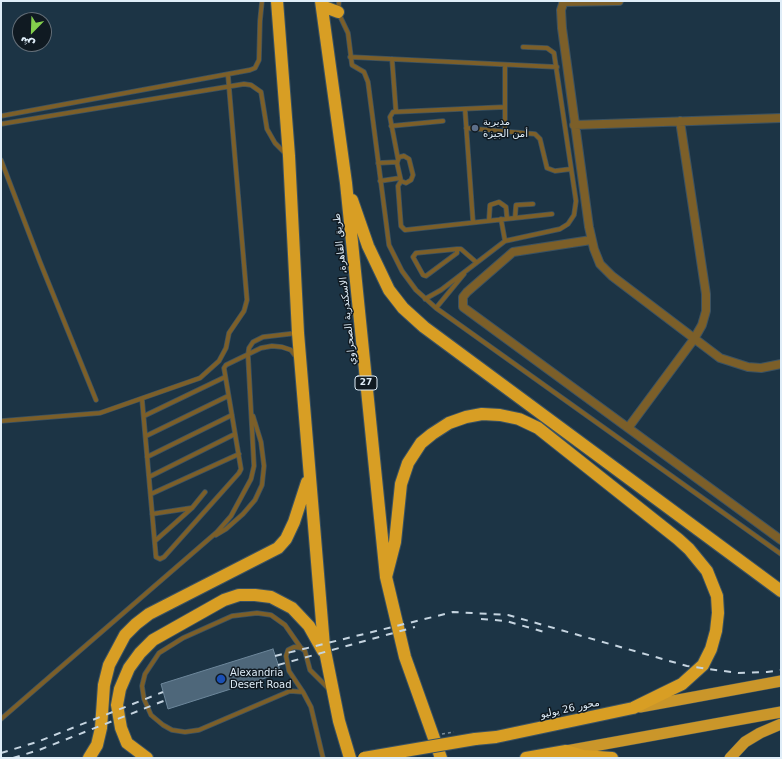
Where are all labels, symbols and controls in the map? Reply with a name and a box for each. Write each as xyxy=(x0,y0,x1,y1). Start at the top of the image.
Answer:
north arrow xyxy=(12,12,52,52)
text: ش xyxy=(18,34,37,52)
place label: مديرية أمن الجيزة xyxy=(483,116,528,140)
marker: مديرية أمن الجيزة xyxy=(470,123,480,133)
street label: طريق القاهرة, الاسكندرية الصحراوي xyxy=(331,212,359,366)
road number: 27 xyxy=(355,376,377,390)
place label: Alexandria Desert Road xyxy=(230,667,292,690)
marker: Alexandria Desert Road xyxy=(215,673,227,685)
street label: محور 26 يوليو xyxy=(539,697,601,721)

